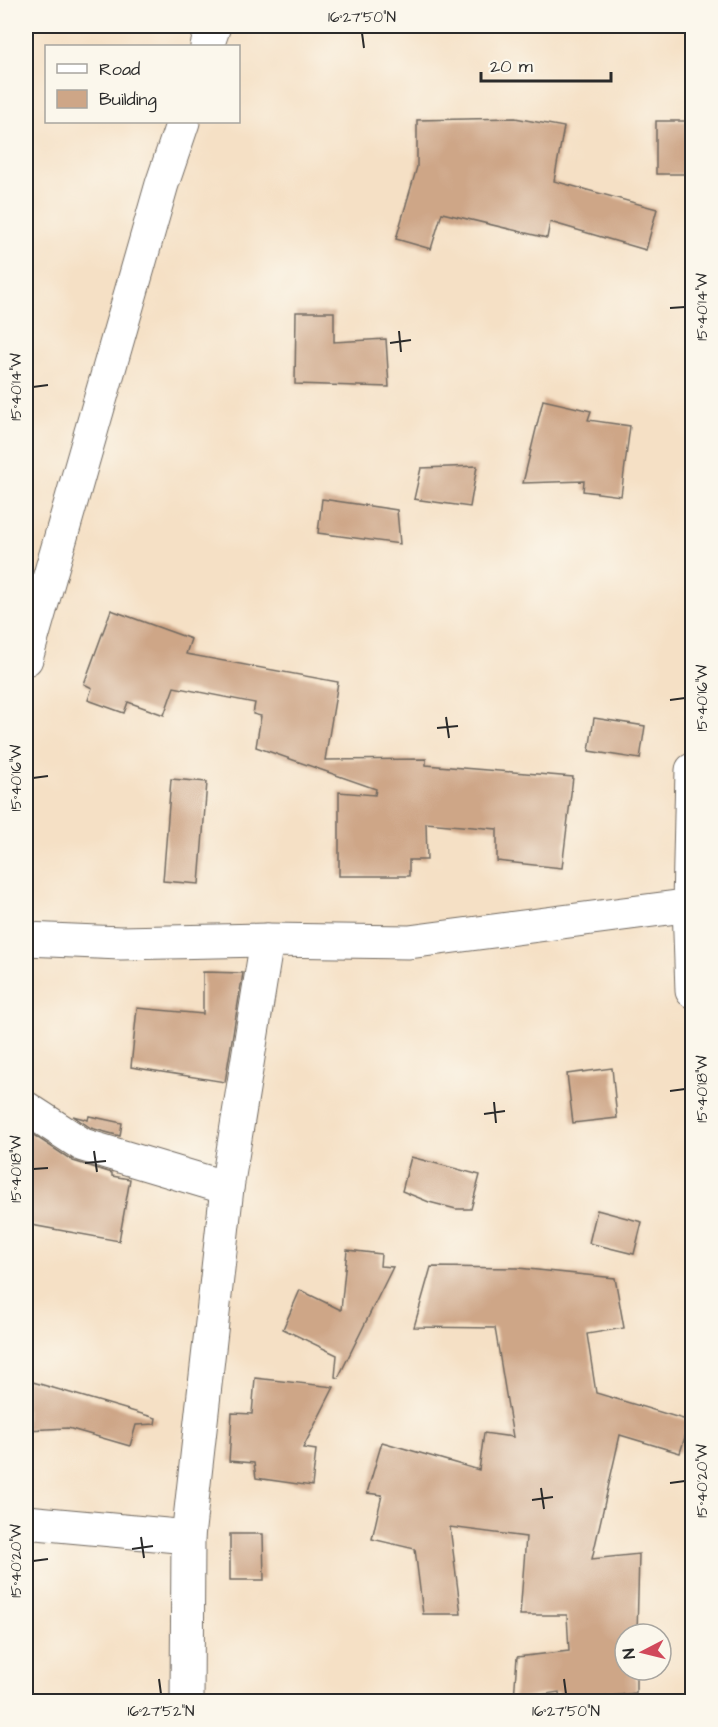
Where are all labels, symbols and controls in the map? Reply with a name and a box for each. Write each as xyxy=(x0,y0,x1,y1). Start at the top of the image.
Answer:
text: 16°27'50"N xyxy=(328,7,396,28)
legend xyxy=(45,45,240,123)
scale bar xyxy=(481,45,612,83)
text: 20 m xyxy=(490,54,533,79)
text: Road xyxy=(99,57,140,82)
text: Building xyxy=(99,87,157,113)
text: 15°40'14"W xyxy=(692,273,713,341)
text: 15°40'14"W xyxy=(6,353,27,421)
text: 15°40'16"W xyxy=(692,665,713,731)
text: 15°40'16"W xyxy=(6,745,27,811)
text: 15°40'18"W xyxy=(692,1055,713,1123)
text: 15°40'18"W xyxy=(6,1135,27,1203)
text: 15°40'20"W xyxy=(692,1444,713,1518)
text: 15°40'20"W xyxy=(6,1524,27,1598)
north arrow xyxy=(613,1622,673,1682)
text: N xyxy=(618,1647,641,1660)
text: 16°27'52"N xyxy=(127,1701,195,1722)
text: 16°27'50"N xyxy=(532,1701,600,1722)

